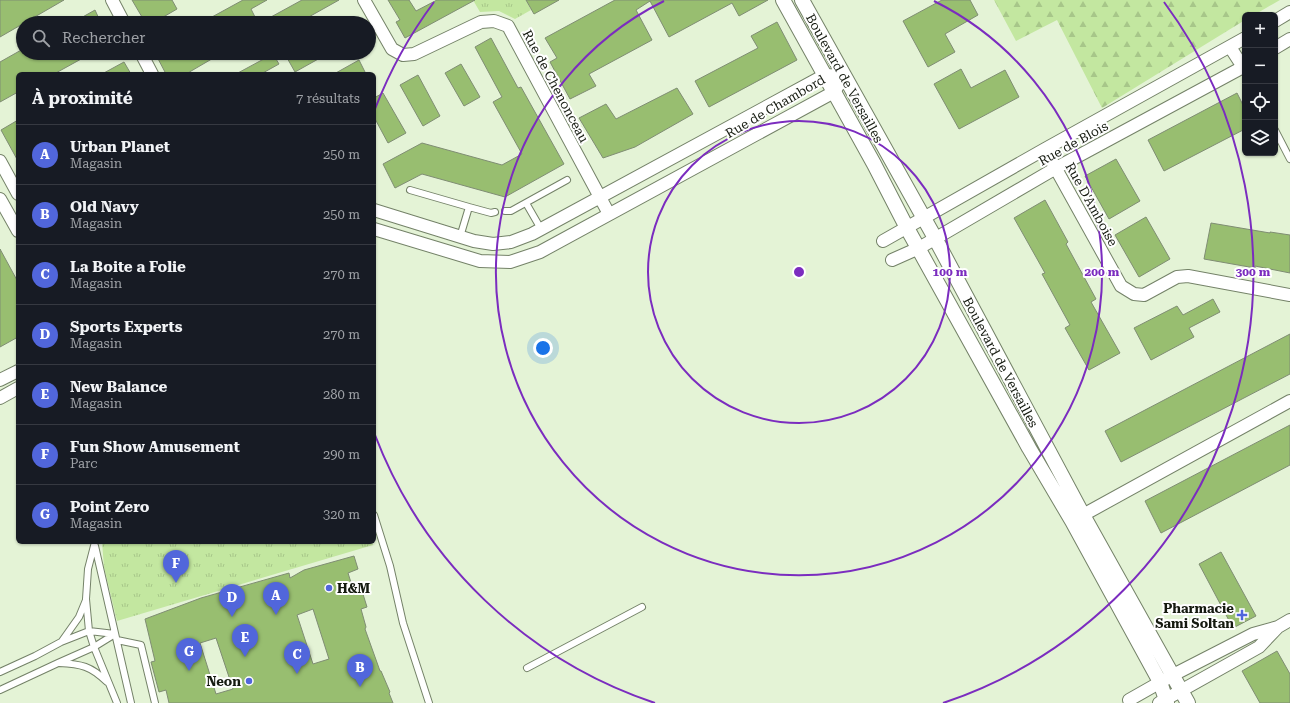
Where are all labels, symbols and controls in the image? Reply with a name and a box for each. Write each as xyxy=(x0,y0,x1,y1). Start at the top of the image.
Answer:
street label: Boulevard de Versailles xyxy=(803,11,886,145)
map controls xyxy=(1242,12,1278,156)
button: + xyxy=(1242,12,1278,48)
search box xyxy=(16,16,376,60)
icon: search xyxy=(30,27,52,49)
street label: Rue de Chenonceau xyxy=(520,27,592,145)
text: Rechercher xyxy=(62,29,145,47)
button: − xyxy=(1242,48,1278,84)
street label: Rue de Chambord xyxy=(723,72,828,141)
button: locate xyxy=(1242,84,1278,120)
text: À proximité xyxy=(32,88,133,108)
text: 7 résultats xyxy=(296,91,360,106)
street label: Rue de Blois xyxy=(1036,118,1111,169)
button: layers xyxy=(1242,120,1278,156)
text: Urban Planet xyxy=(70,138,170,156)
text: A xyxy=(40,147,50,162)
text: 250 m xyxy=(323,147,360,162)
text: Magasin xyxy=(70,156,122,171)
street label: Rue D'Amboise xyxy=(1062,160,1121,249)
text: Old Navy xyxy=(70,198,139,216)
text: B xyxy=(40,207,50,222)
text: 250 m xyxy=(323,207,360,222)
text: Magasin xyxy=(70,216,122,231)
text: La Boite a Folie xyxy=(70,258,186,276)
centre of rings xyxy=(792,265,806,279)
text: 100 m xyxy=(933,265,968,279)
text: 200 m xyxy=(1085,265,1120,279)
text: 300 m xyxy=(1236,265,1271,279)
text: C xyxy=(40,267,50,282)
text: 270 m xyxy=(323,267,360,282)
text: Magasin xyxy=(70,276,122,291)
street label: Boulevard de Versailles xyxy=(960,295,1041,430)
text: Sports Experts xyxy=(70,318,183,336)
text: D xyxy=(40,327,50,342)
text: 270 m xyxy=(323,327,360,342)
text: Magasin xyxy=(70,336,122,351)
your location xyxy=(533,338,553,358)
text: New Balance xyxy=(70,378,167,396)
text: E xyxy=(41,387,49,402)
text: 280 m xyxy=(323,387,360,402)
text: Magasin xyxy=(70,396,122,411)
text: Fun Show Amusement xyxy=(70,438,240,456)
text: F xyxy=(41,447,49,462)
text: 290 m xyxy=(323,447,360,462)
text: Parc xyxy=(70,456,98,471)
text: Point Zero xyxy=(70,498,150,516)
text: G xyxy=(40,507,50,522)
text: 320 m xyxy=(323,507,360,522)
text: Magasin xyxy=(70,516,122,531)
pin: F xyxy=(163,550,189,583)
place label: H&M xyxy=(337,581,371,596)
pin: A xyxy=(263,582,289,615)
marker: H&M xyxy=(324,583,334,593)
pin: D xyxy=(219,584,245,617)
place label: Pharmacie Sami Soltan xyxy=(1155,601,1234,631)
marker: Pharmacie Sami Soltan xyxy=(1237,610,1247,620)
pin: E xyxy=(232,624,258,657)
pin: G xyxy=(176,638,202,671)
pin: C xyxy=(284,641,310,674)
pin: B xyxy=(347,654,373,687)
place label: Neon xyxy=(206,674,241,689)
marker: Neon xyxy=(244,676,254,686)

